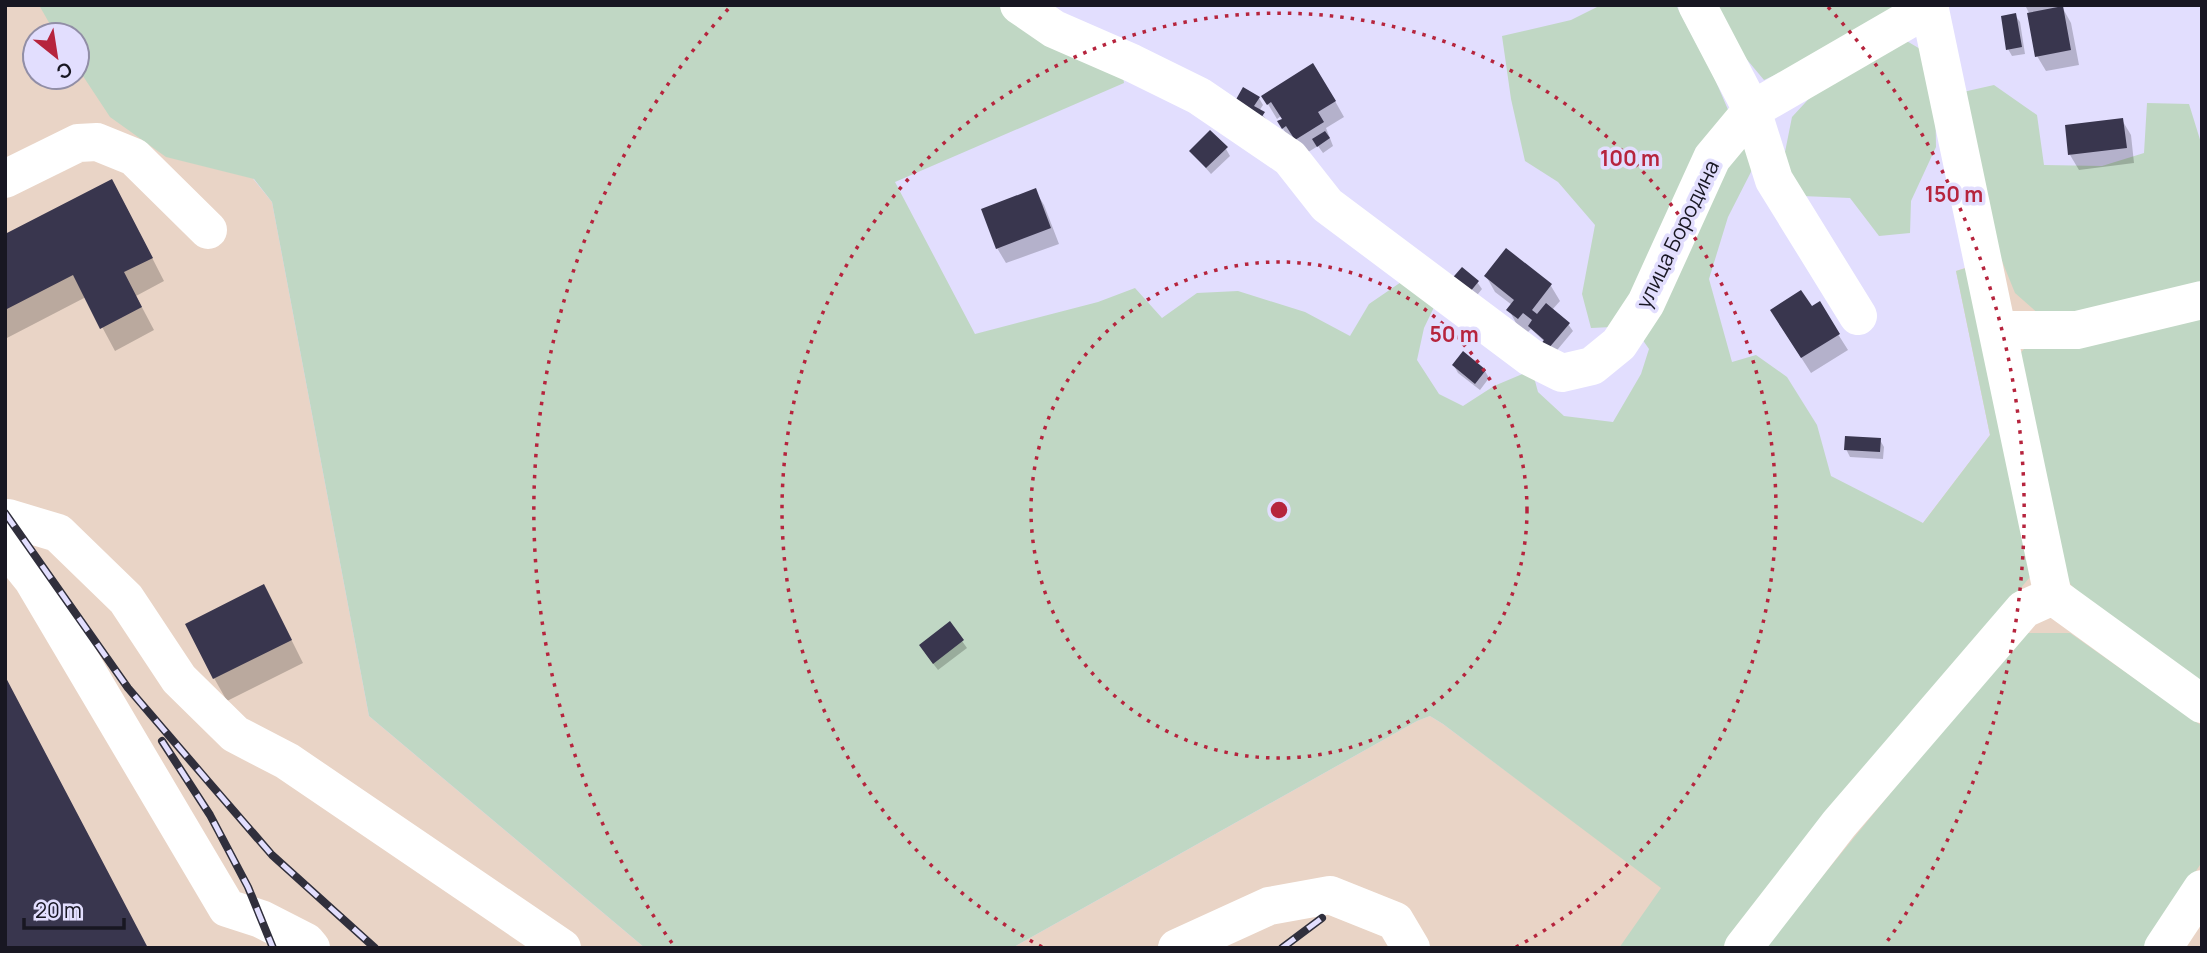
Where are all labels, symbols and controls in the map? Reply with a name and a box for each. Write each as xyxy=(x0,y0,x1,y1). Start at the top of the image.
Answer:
north arrow xyxy=(21,21,91,91)
text: С xyxy=(52,56,77,85)
text: 100 m xyxy=(1600,144,1660,172)
street label: улица Бородина xyxy=(1629,155,1725,313)
text: 150 m xyxy=(1925,180,1983,208)
text: 50 m xyxy=(1429,320,1479,348)
centre of rings xyxy=(1267,498,1291,522)
scale bar xyxy=(24,886,124,930)
text: 20 m xyxy=(35,896,82,924)

